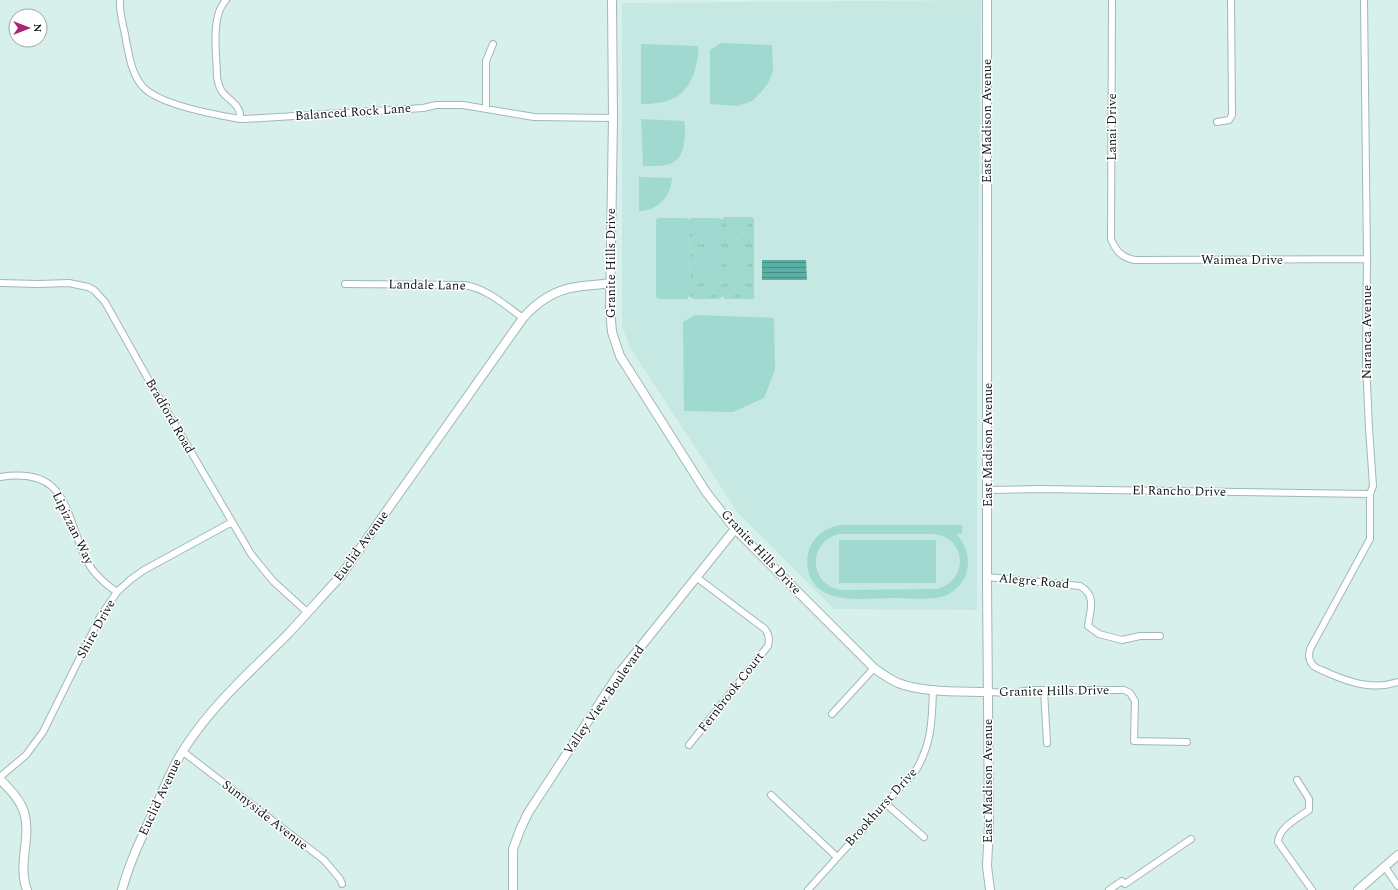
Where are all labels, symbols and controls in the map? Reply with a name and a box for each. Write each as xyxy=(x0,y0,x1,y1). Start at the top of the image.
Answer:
north arrow xyxy=(8,8,48,48)
text: N xyxy=(29,24,46,33)
street label: East Madison Avenue xyxy=(977,59,997,183)
street label: Lanai Drive xyxy=(1102,93,1122,161)
street label: Balanced Rock Lane xyxy=(294,98,412,126)
street label: Granite Hills Drive xyxy=(601,208,621,318)
street label: Waimea Drive xyxy=(1201,250,1283,270)
street label: Landale Lane xyxy=(388,274,466,296)
street label: Naranca Avenue xyxy=(1357,285,1377,379)
street label: Bradford Road xyxy=(140,375,200,457)
street label: East Madison Avenue xyxy=(978,383,998,507)
street label: El Rancho Drive xyxy=(1132,480,1226,502)
street label: Lipizzan Way xyxy=(47,488,100,568)
street label: Granite Hills Drive xyxy=(716,505,806,599)
street label: Euclid Avenue xyxy=(328,506,394,586)
street label: Alegre Road xyxy=(998,568,1070,594)
street label: Shire Drive xyxy=(71,596,121,662)
street label: Valley View Boulevard xyxy=(559,641,649,759)
street label: Fernbrook Court xyxy=(693,647,769,736)
street label: Granite Hills Drive xyxy=(999,680,1109,702)
street label: East Madison Avenue xyxy=(978,719,998,843)
street label: Euclid Avenue xyxy=(133,755,187,839)
street label: Brookhurst Drive xyxy=(840,763,922,851)
street label: Sunnyside Avenue xyxy=(218,775,312,855)

